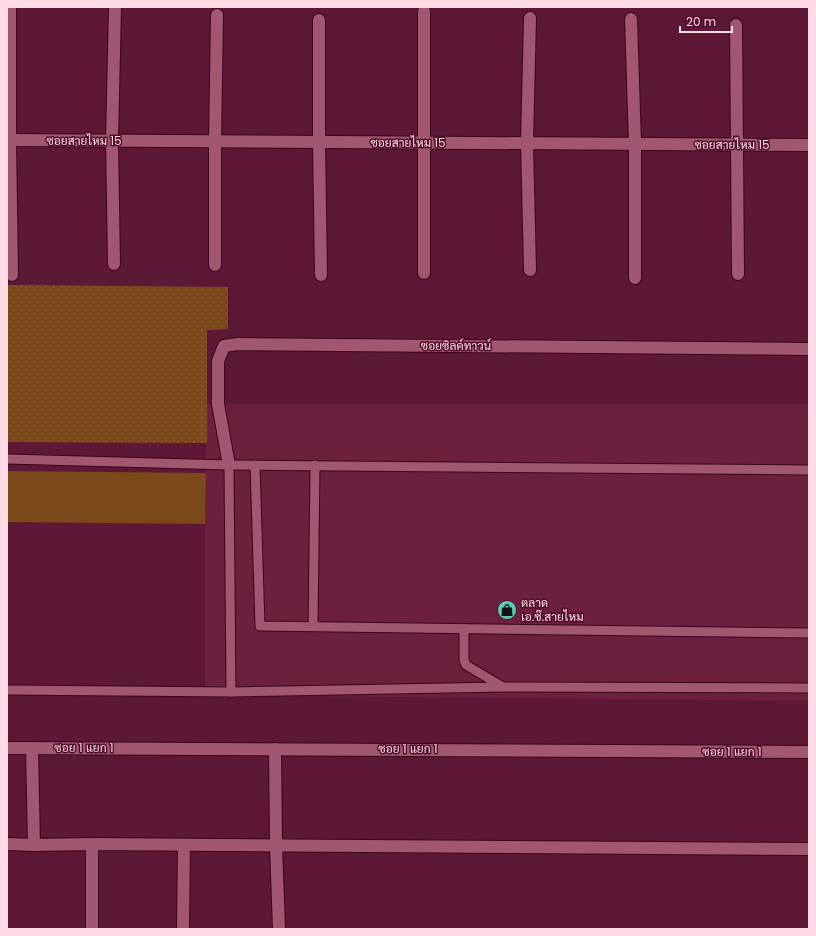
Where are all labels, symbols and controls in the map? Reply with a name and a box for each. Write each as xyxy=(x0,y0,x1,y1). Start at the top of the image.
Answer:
scale bar xyxy=(680,8,732,34)
text: 20 m xyxy=(686,13,716,30)
street label: ซอยสายไหม 15 xyxy=(46,132,122,149)
street label: ซอยสายไหม 15 xyxy=(370,134,446,151)
street label: ซอยสายไหม 15 xyxy=(694,136,770,153)
street label: ซอยซิลค์ทาวน์ xyxy=(421,337,492,354)
place label: ตลาด เอ.ซ๊.สายไหม xyxy=(521,594,584,625)
shop icon: ตลาด เอ.ซ๊.สายไหม xyxy=(496,599,518,621)
street label: ซอย 1 แยก 1 xyxy=(54,739,114,756)
street label: ซอย 1 แยก 1 xyxy=(378,740,438,757)
street label: ซอย 1 แยก 1 xyxy=(702,743,762,760)

